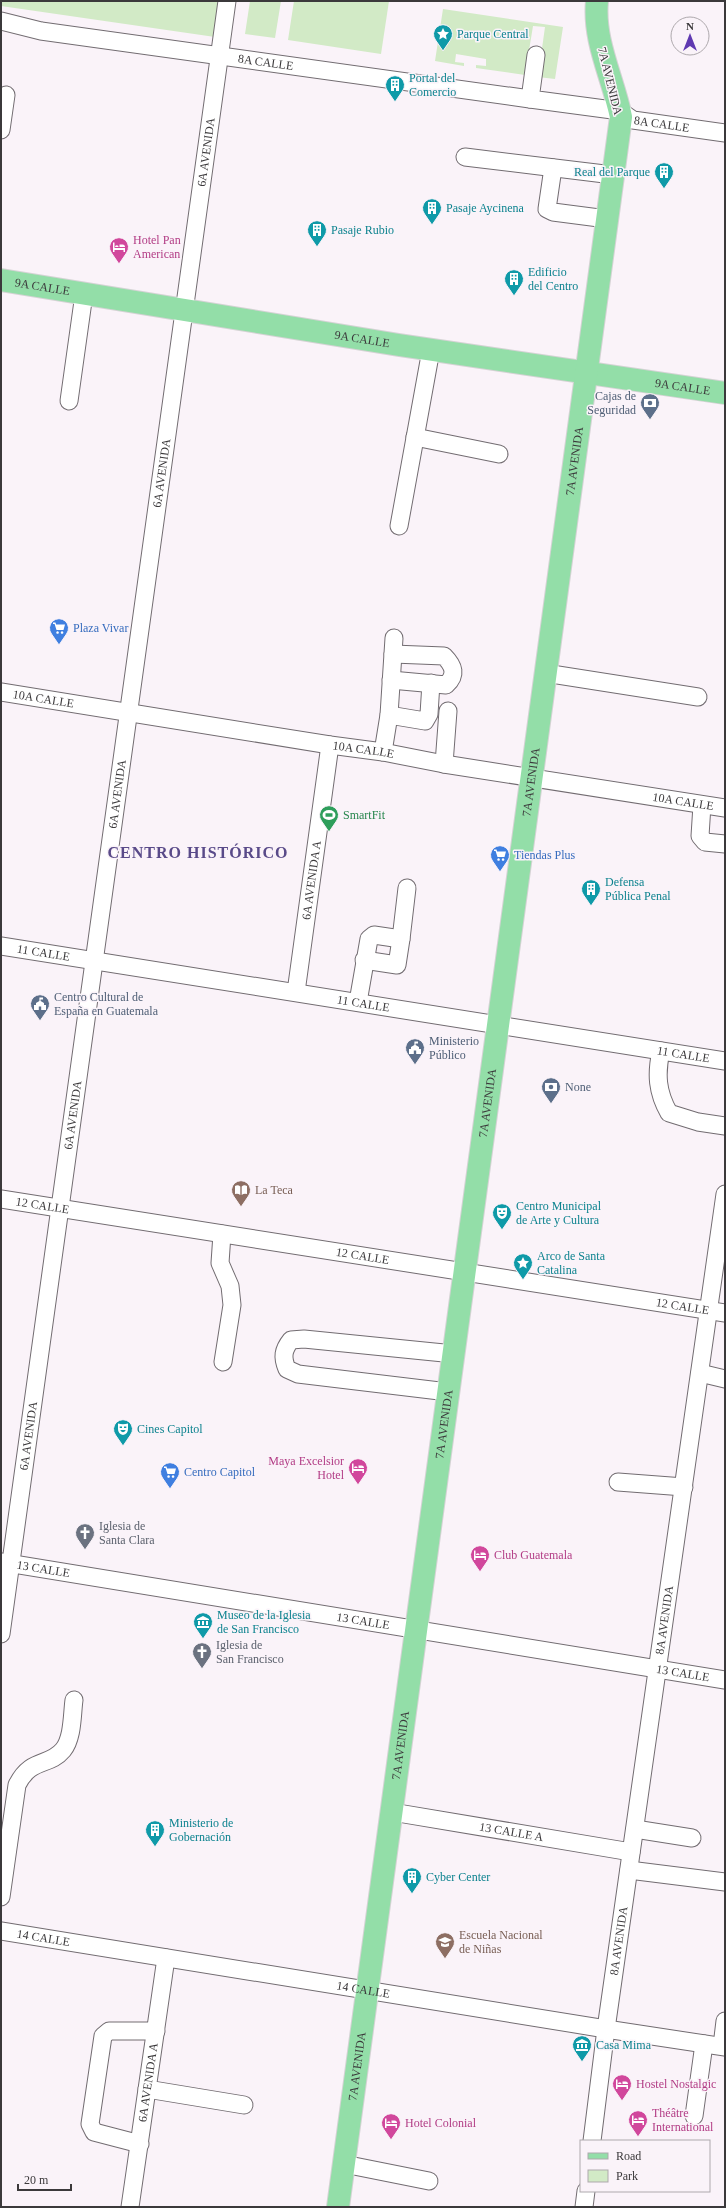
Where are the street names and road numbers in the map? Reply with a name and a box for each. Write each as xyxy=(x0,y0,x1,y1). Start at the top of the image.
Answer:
street label: 7A AVENIDA xyxy=(595,46,625,117)
street label: 8A CALLE xyxy=(237,51,294,73)
street label: 8A CALLE xyxy=(633,113,690,135)
street label: 6A AVENIDA xyxy=(194,116,218,188)
street label: 9A CALLE xyxy=(14,275,71,298)
street label: 9A CALLE xyxy=(334,328,391,350)
street label: 9A CALLE xyxy=(654,376,711,398)
street label: 7A AVENIDA xyxy=(563,425,586,496)
street label: 6A AVENIDA xyxy=(150,437,173,508)
street label: 10A CALLE xyxy=(12,687,75,711)
street label: 10A CALLE xyxy=(332,738,395,761)
street label: 7A AVENIDA xyxy=(519,746,543,817)
street label: 6A AVENIDA xyxy=(106,758,129,829)
street label: 10A CALLE xyxy=(652,790,715,813)
street label: 6A AVENIDA A xyxy=(299,839,324,921)
street label: 11 CALLE xyxy=(16,942,71,964)
street label: 11 CALLE xyxy=(336,992,391,1015)
street label: 11 CALLE xyxy=(656,1043,711,1065)
street label: 7A AVENIDA xyxy=(476,1067,499,1138)
street label: 6A AVENIDA xyxy=(61,1079,85,1150)
street label: 12 CALLE xyxy=(15,1194,70,1217)
street label: 12 CALLE xyxy=(335,1245,390,1267)
street label: 12 CALLE xyxy=(655,1295,710,1317)
street label: 7A AVENIDA xyxy=(432,1388,456,1460)
street label: 6A AVENIDA xyxy=(17,1400,40,1471)
street label: 13 CALLE xyxy=(16,1558,71,1580)
street label: 8A AVENIDA xyxy=(652,1584,676,1655)
street label: 13 CALLE xyxy=(336,1610,391,1632)
street label: 13 CALLE xyxy=(655,1662,711,1684)
street label: 7A AVENIDA xyxy=(389,1710,412,1781)
street label: 13 CALLE A xyxy=(478,1820,545,1844)
street label: 8A AVENIDA xyxy=(607,1905,630,1976)
street label: 14 CALLE xyxy=(16,1927,71,1949)
street label: 14 CALLE xyxy=(336,1978,391,2001)
street label: 7A AVENIDA xyxy=(345,2031,369,2102)
street label: 6A AVENIDA A xyxy=(135,2041,161,2123)

